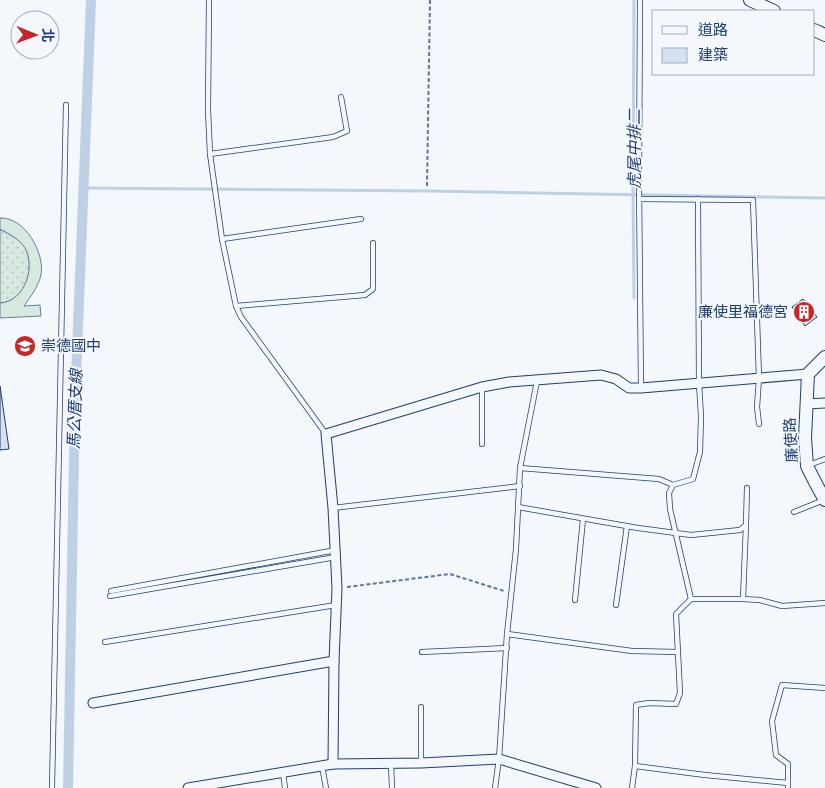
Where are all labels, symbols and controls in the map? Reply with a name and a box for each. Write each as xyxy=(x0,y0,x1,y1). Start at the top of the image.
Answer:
north arrow xyxy=(10,10,60,60)
legend xyxy=(652,10,815,75)
text: 道路 xyxy=(698,21,728,39)
text: 北 xyxy=(40,28,56,42)
text: 建築 xyxy=(698,46,728,64)
water label: 虎尾中排二 xyxy=(625,108,644,189)
building icon: 廉使里福德宮 xyxy=(792,300,816,324)
place label: 廉使里福德宮 xyxy=(698,303,788,321)
school or university icon: 崇德國中 xyxy=(13,334,37,358)
place label: 崇德國中 xyxy=(41,337,101,355)
water label: 馬公厝支線 xyxy=(64,367,86,449)
street label: 廉使路 xyxy=(781,417,801,463)

